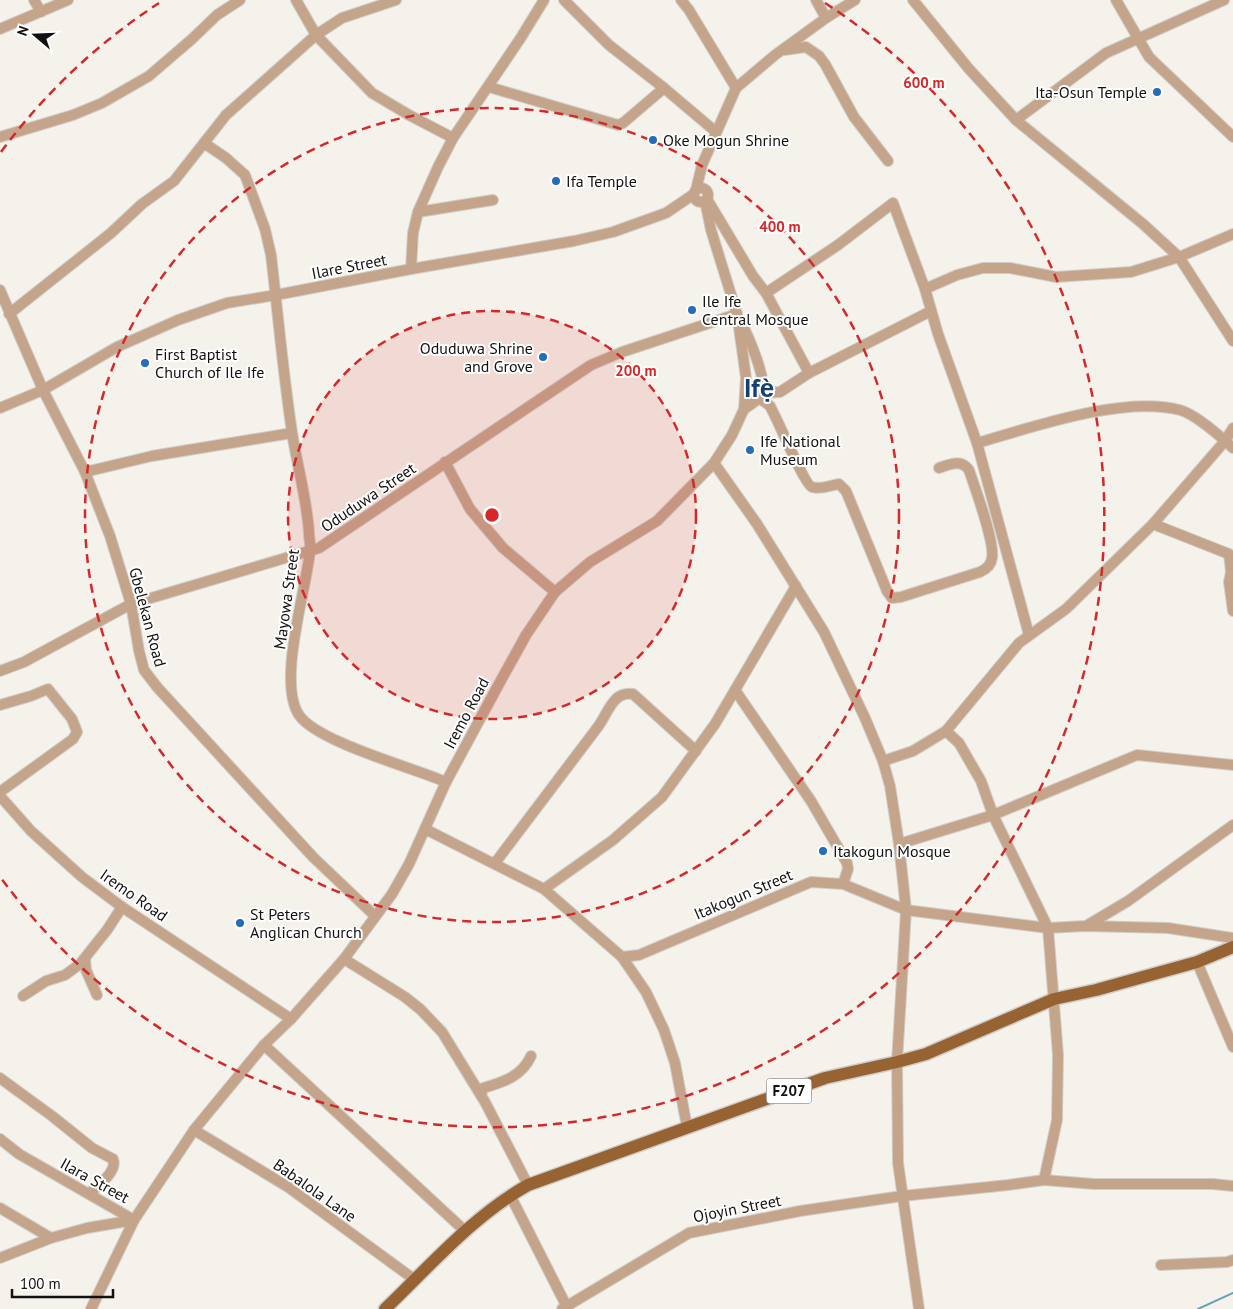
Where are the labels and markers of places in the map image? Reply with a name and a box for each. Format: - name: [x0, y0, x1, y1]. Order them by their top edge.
- place label: Ita-Osun Temple: [1035, 82, 1147, 102]
- marker: Ita-Osun Temple: [1151, 86, 1163, 98]
- place label: Oke Mogun Shrine: [663, 130, 789, 150]
- marker: Oke Mogun Shrine: [647, 134, 659, 146]
- place label: Ifa Temple: [566, 171, 637, 191]
- marker: Ifa Temple: [550, 175, 562, 187]
- place label: Ile Ife Central Mosque: [702, 291, 809, 329]
- marker: Ile Ife Central Mosque: [686, 304, 698, 316]
- place label: Oduduwa Shrine and Grove: [420, 338, 533, 376]
- place label: First Baptist Church of Ile Ife: [155, 344, 264, 382]
- marker: Oduduwa Shrine and Grove: [537, 351, 549, 363]
- marker: First Baptist Church of Ile Ife: [139, 357, 151, 369]
- place label: Ife National Museum: [760, 431, 841, 469]
- marker: Ife National Museum: [744, 444, 756, 456]
- centre of rings: [483, 506, 501, 524]
- place label: Itakogun Mosque: [833, 841, 951, 861]
- marker: Itakogun Mosque: [817, 845, 829, 857]
- place label: St Peters Anglican Church: [250, 904, 362, 942]
- marker: St Peters Anglican Church: [234, 917, 246, 929]

